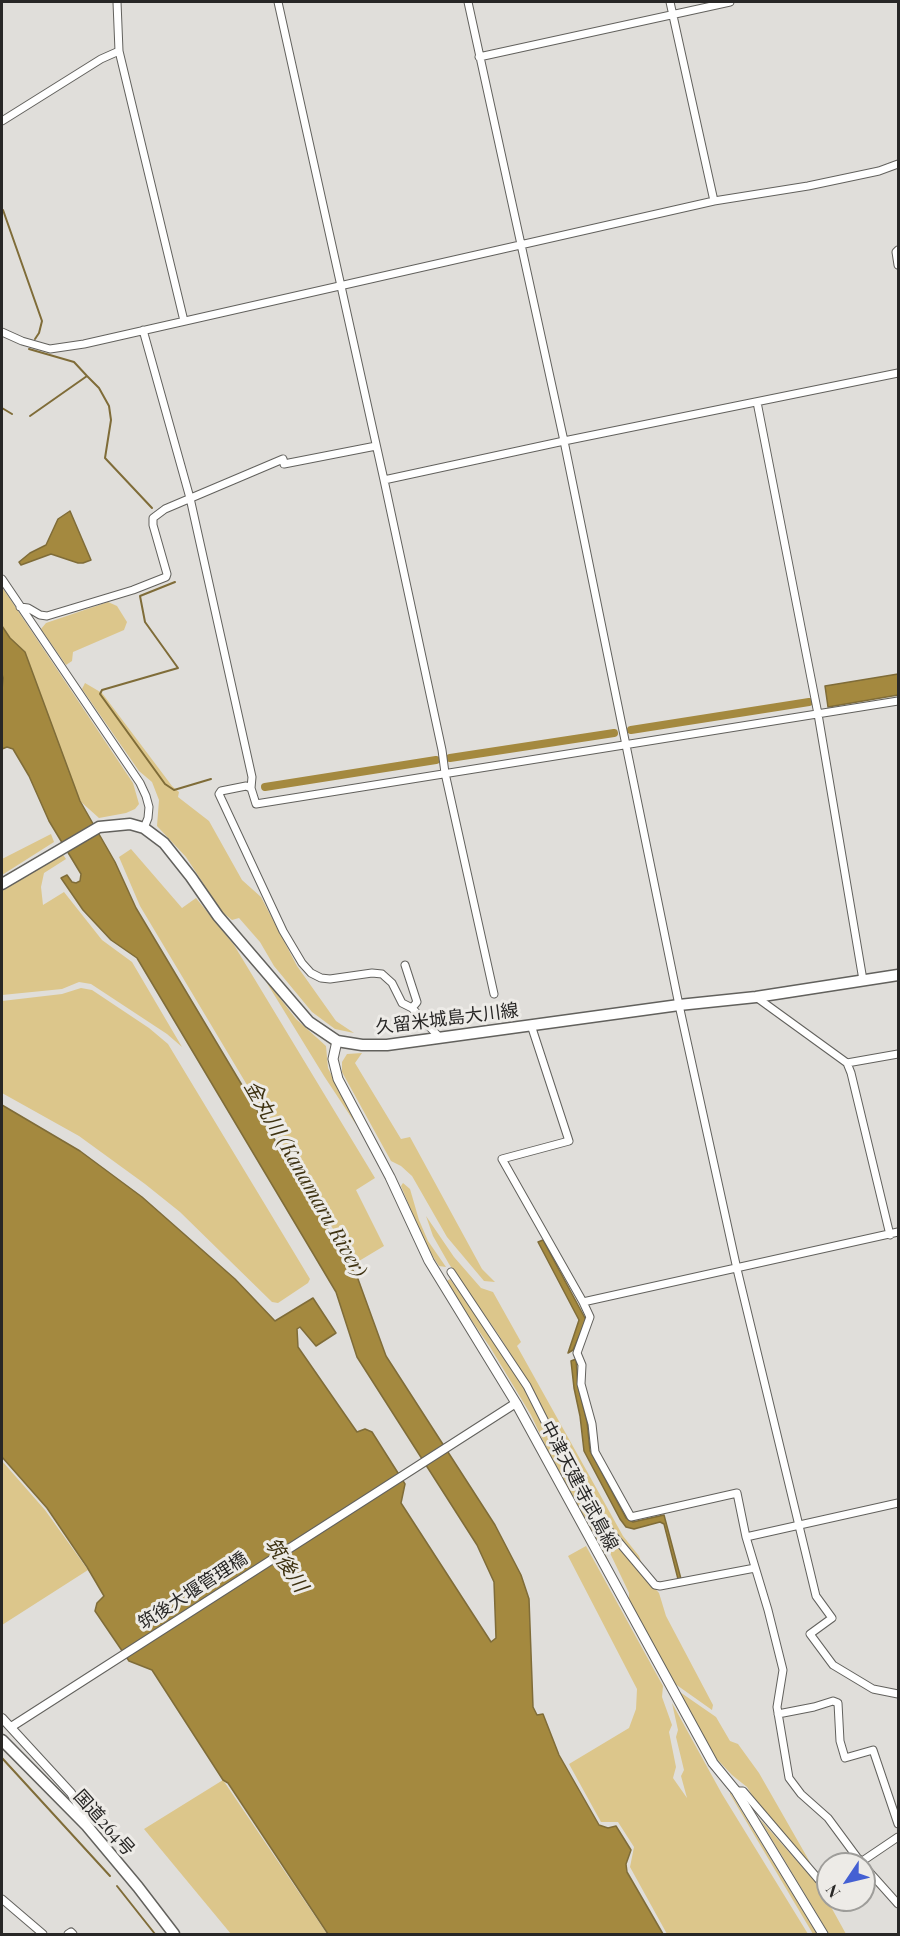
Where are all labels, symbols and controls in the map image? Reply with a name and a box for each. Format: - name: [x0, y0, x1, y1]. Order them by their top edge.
- street label: 久留米城島大川線: [374, 1000, 520, 1038]
- water label: 金丸川 (Kanamaru River): [239, 1076, 371, 1282]
- street label: 中津天建寺武島線: [536, 1417, 622, 1555]
- water label: 筑後川: [260, 1533, 312, 1597]
- street label: 筑後大堰管理橋: [134, 1548, 252, 1634]
- street label: 国道264号: [69, 1786, 139, 1860]
- north arrow: [816, 1852, 876, 1912]
- text: N: [821, 1881, 844, 1902]

